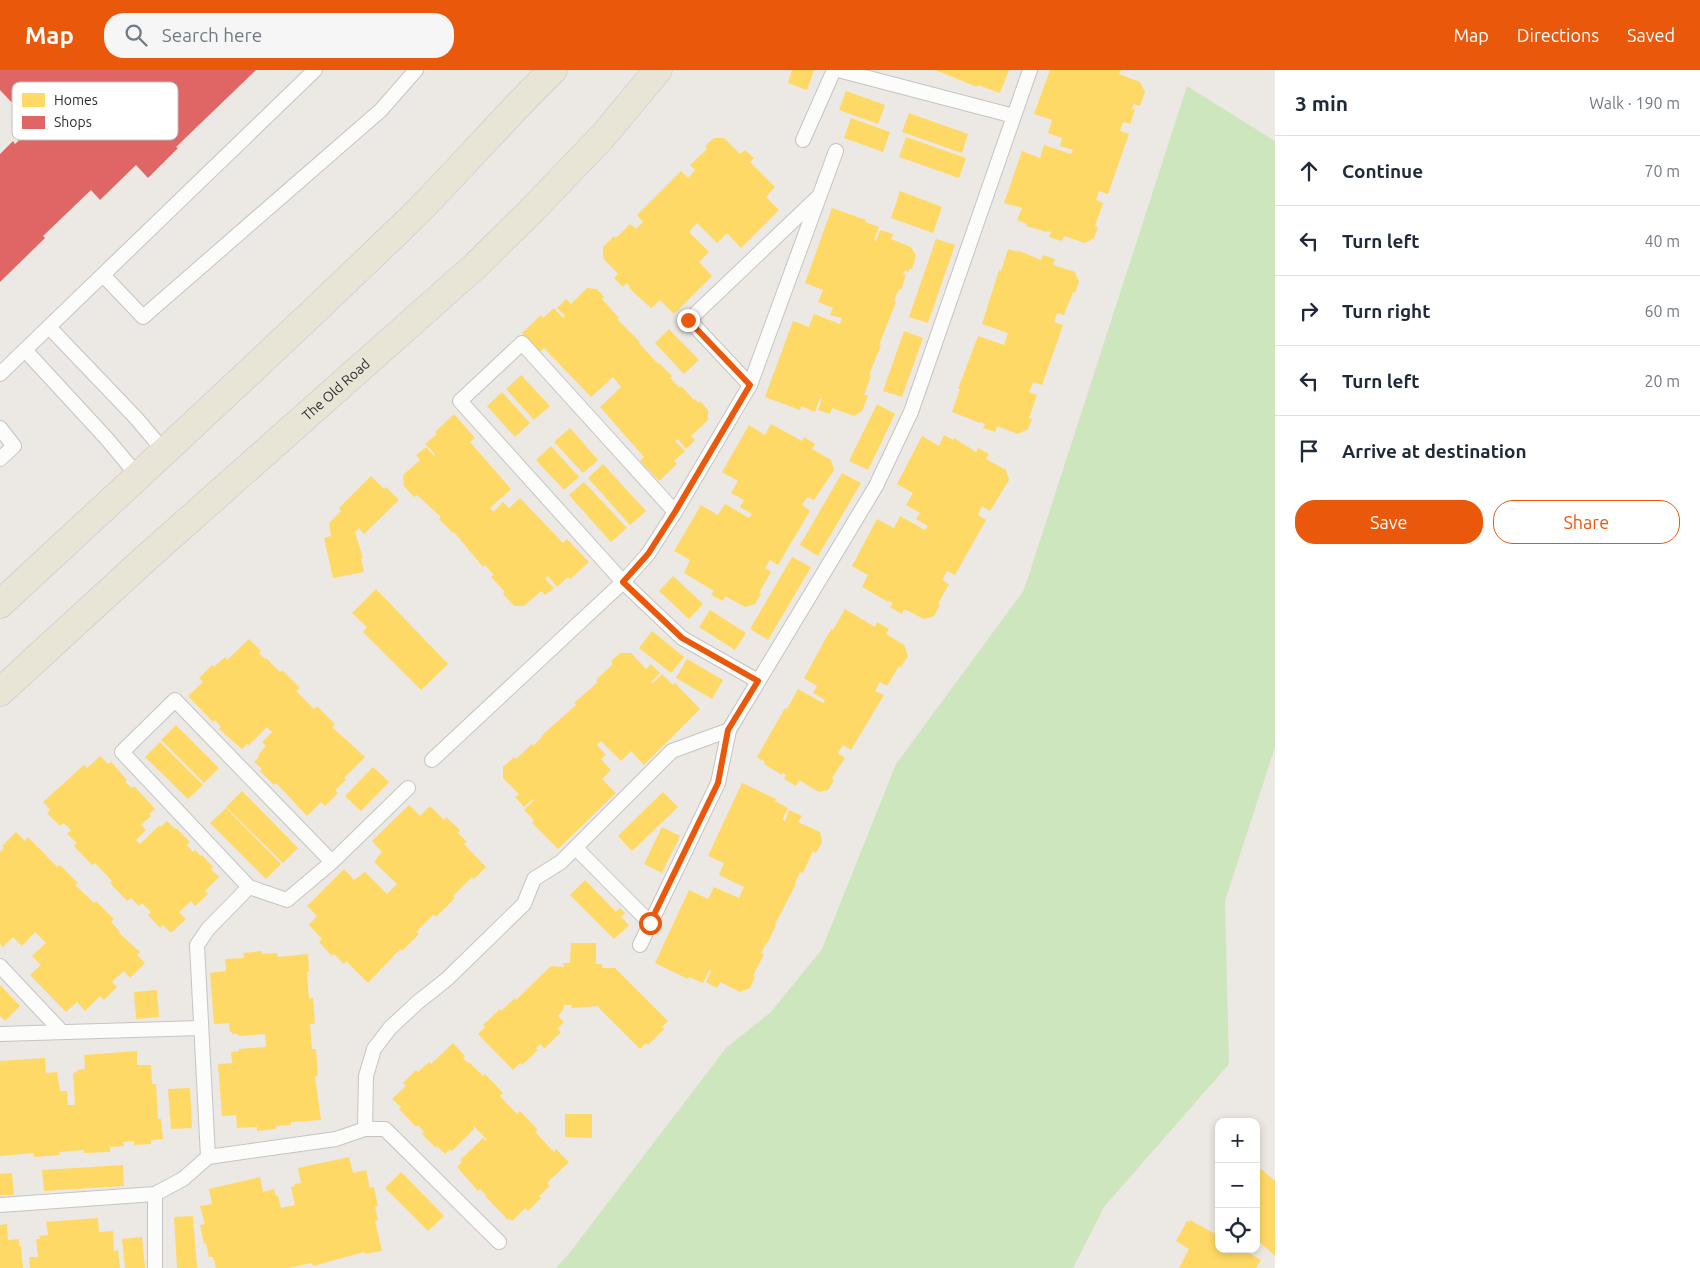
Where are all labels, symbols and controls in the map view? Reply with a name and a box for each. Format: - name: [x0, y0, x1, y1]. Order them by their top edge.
- search box: [104, 13, 454, 58]
- icon: search: [122, 21, 150, 49]
- text: Map: [25, 22, 74, 49]
- text: Search here: [162, 24, 262, 46]
- text: Map: [1453, 25, 1489, 45]
- text: Directions: [1517, 25, 1599, 45]
- text: Saved: [1627, 25, 1675, 45]
- legend: [12, 82, 178, 140]
- text: 3 min: [1295, 91, 1348, 115]
- text: Homes: [54, 92, 98, 108]
- text: Walk · 190 m: [1589, 94, 1680, 112]
- text: Shops: [54, 114, 92, 130]
- icon: ahead: [1295, 157, 1323, 185]
- text: Continue: [1342, 160, 1423, 182]
- text: 70 m: [1644, 162, 1680, 180]
- icon: left: [1295, 227, 1323, 255]
- text: Turn left: [1342, 230, 1420, 252]
- text: 40 m: [1644, 232, 1680, 250]
- icon: right: [1295, 297, 1323, 325]
- text: Turn right: [1342, 300, 1430, 322]
- text: 60 m: [1644, 302, 1680, 320]
- route end: [677, 309, 700, 332]
- street label: The Old Road: [299, 355, 373, 424]
- icon: left: [1295, 367, 1323, 395]
- text: Turn left: [1342, 370, 1420, 392]
- text: 20 m: [1644, 372, 1680, 390]
- icon: arrive: [1295, 437, 1323, 465]
- text: Arrive at destination: [1342, 440, 1527, 462]
- button: Save: [1295, 500, 1483, 544]
- button: Share: [1493, 500, 1680, 544]
- route start: [639, 912, 662, 935]
- map controls: [1215, 1118, 1260, 1253]
- button: +: [1215, 1118, 1260, 1163]
- button: −: [1215, 1163, 1260, 1208]
- button: locate: [1215, 1208, 1260, 1253]

